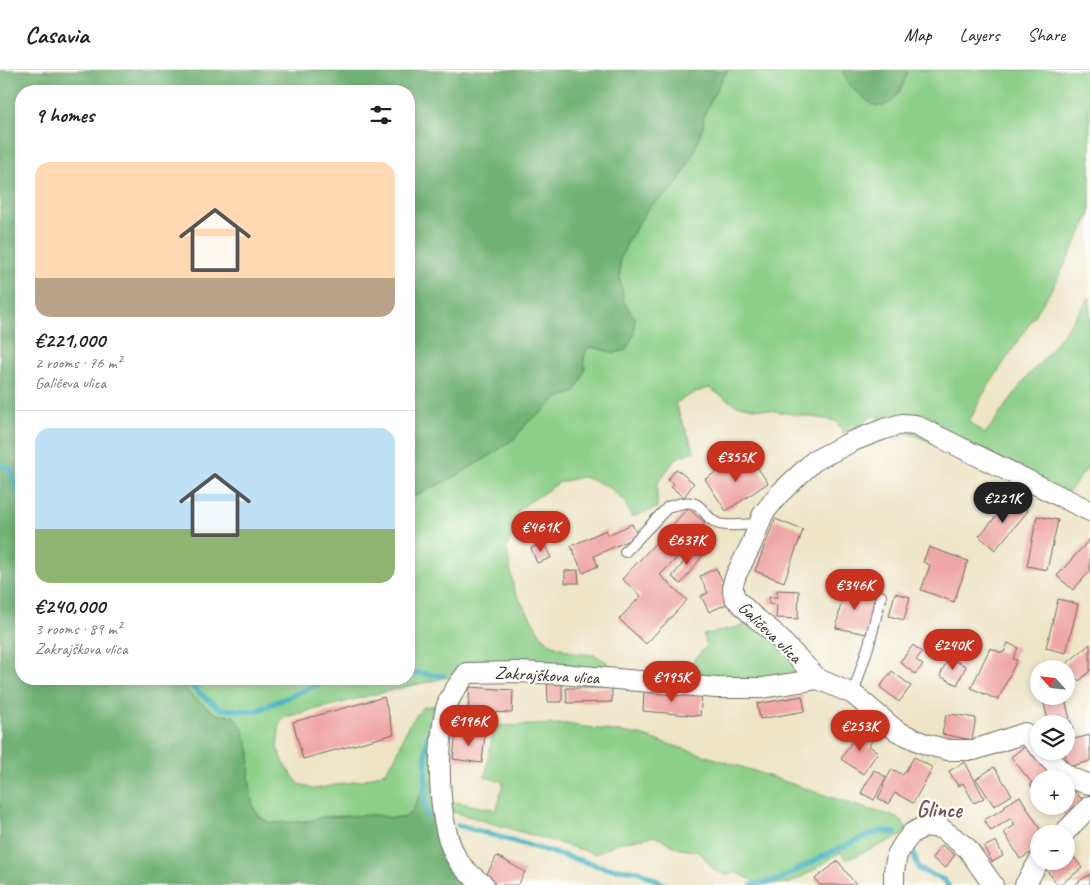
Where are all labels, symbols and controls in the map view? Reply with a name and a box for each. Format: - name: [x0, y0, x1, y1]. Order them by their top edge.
- text: Casavia: [25, 20, 89, 50]
- text: Map: [904, 24, 932, 46]
- text: Layers: [960, 24, 999, 46]
- text: Share: [1027, 24, 1065, 46]
- icon: filters: [367, 101, 395, 129]
- text: 9 homes: [35, 102, 94, 128]
- icon: home: [170, 195, 260, 285]
- text: €221,000: [35, 327, 105, 353]
- text: 2 rooms · 76 m²: [35, 353, 121, 373]
- text: Galičeva ulica: [35, 373, 106, 393]
- pin: €355K: [701, 440, 771, 483]
- text: €355K: [718, 447, 754, 467]
- icon: home: [170, 460, 260, 550]
- pin: €221K: [968, 482, 1038, 524]
- text: €221K: [985, 488, 1021, 508]
- pin: €461K: [506, 510, 576, 553]
- text: €461K: [522, 517, 560, 537]
- pin: €637K: [652, 524, 722, 566]
- text: €637K: [668, 530, 706, 550]
- pin: €346K: [820, 568, 890, 611]
- text: €346K: [836, 575, 874, 595]
- text: €240,000: [35, 593, 105, 619]
- street label: Galičeva ulica: [734, 596, 808, 669]
- text: 3 rooms · 89 m²: [35, 619, 121, 639]
- pin: €240K: [918, 628, 988, 671]
- text: €240K: [935, 635, 971, 655]
- text: Zakrajškova ulica: [35, 639, 128, 659]
- pin: €195K: [637, 660, 707, 703]
- north arrow: [1030, 660, 1075, 705]
- map controls: [1030, 660, 1075, 870]
- street label: Zakrajškova ulica: [494, 661, 601, 689]
- text: €195K: [654, 667, 690, 687]
- pin: €196K: [434, 704, 504, 747]
- pin: €253K: [825, 710, 895, 752]
- text: €196K: [450, 711, 488, 731]
- button: layers: [1030, 715, 1075, 760]
- text: €253K: [842, 716, 878, 736]
- button: +: [1030, 770, 1075, 815]
- district label: Glince: [916, 796, 963, 824]
- button: −: [1030, 825, 1075, 870]

